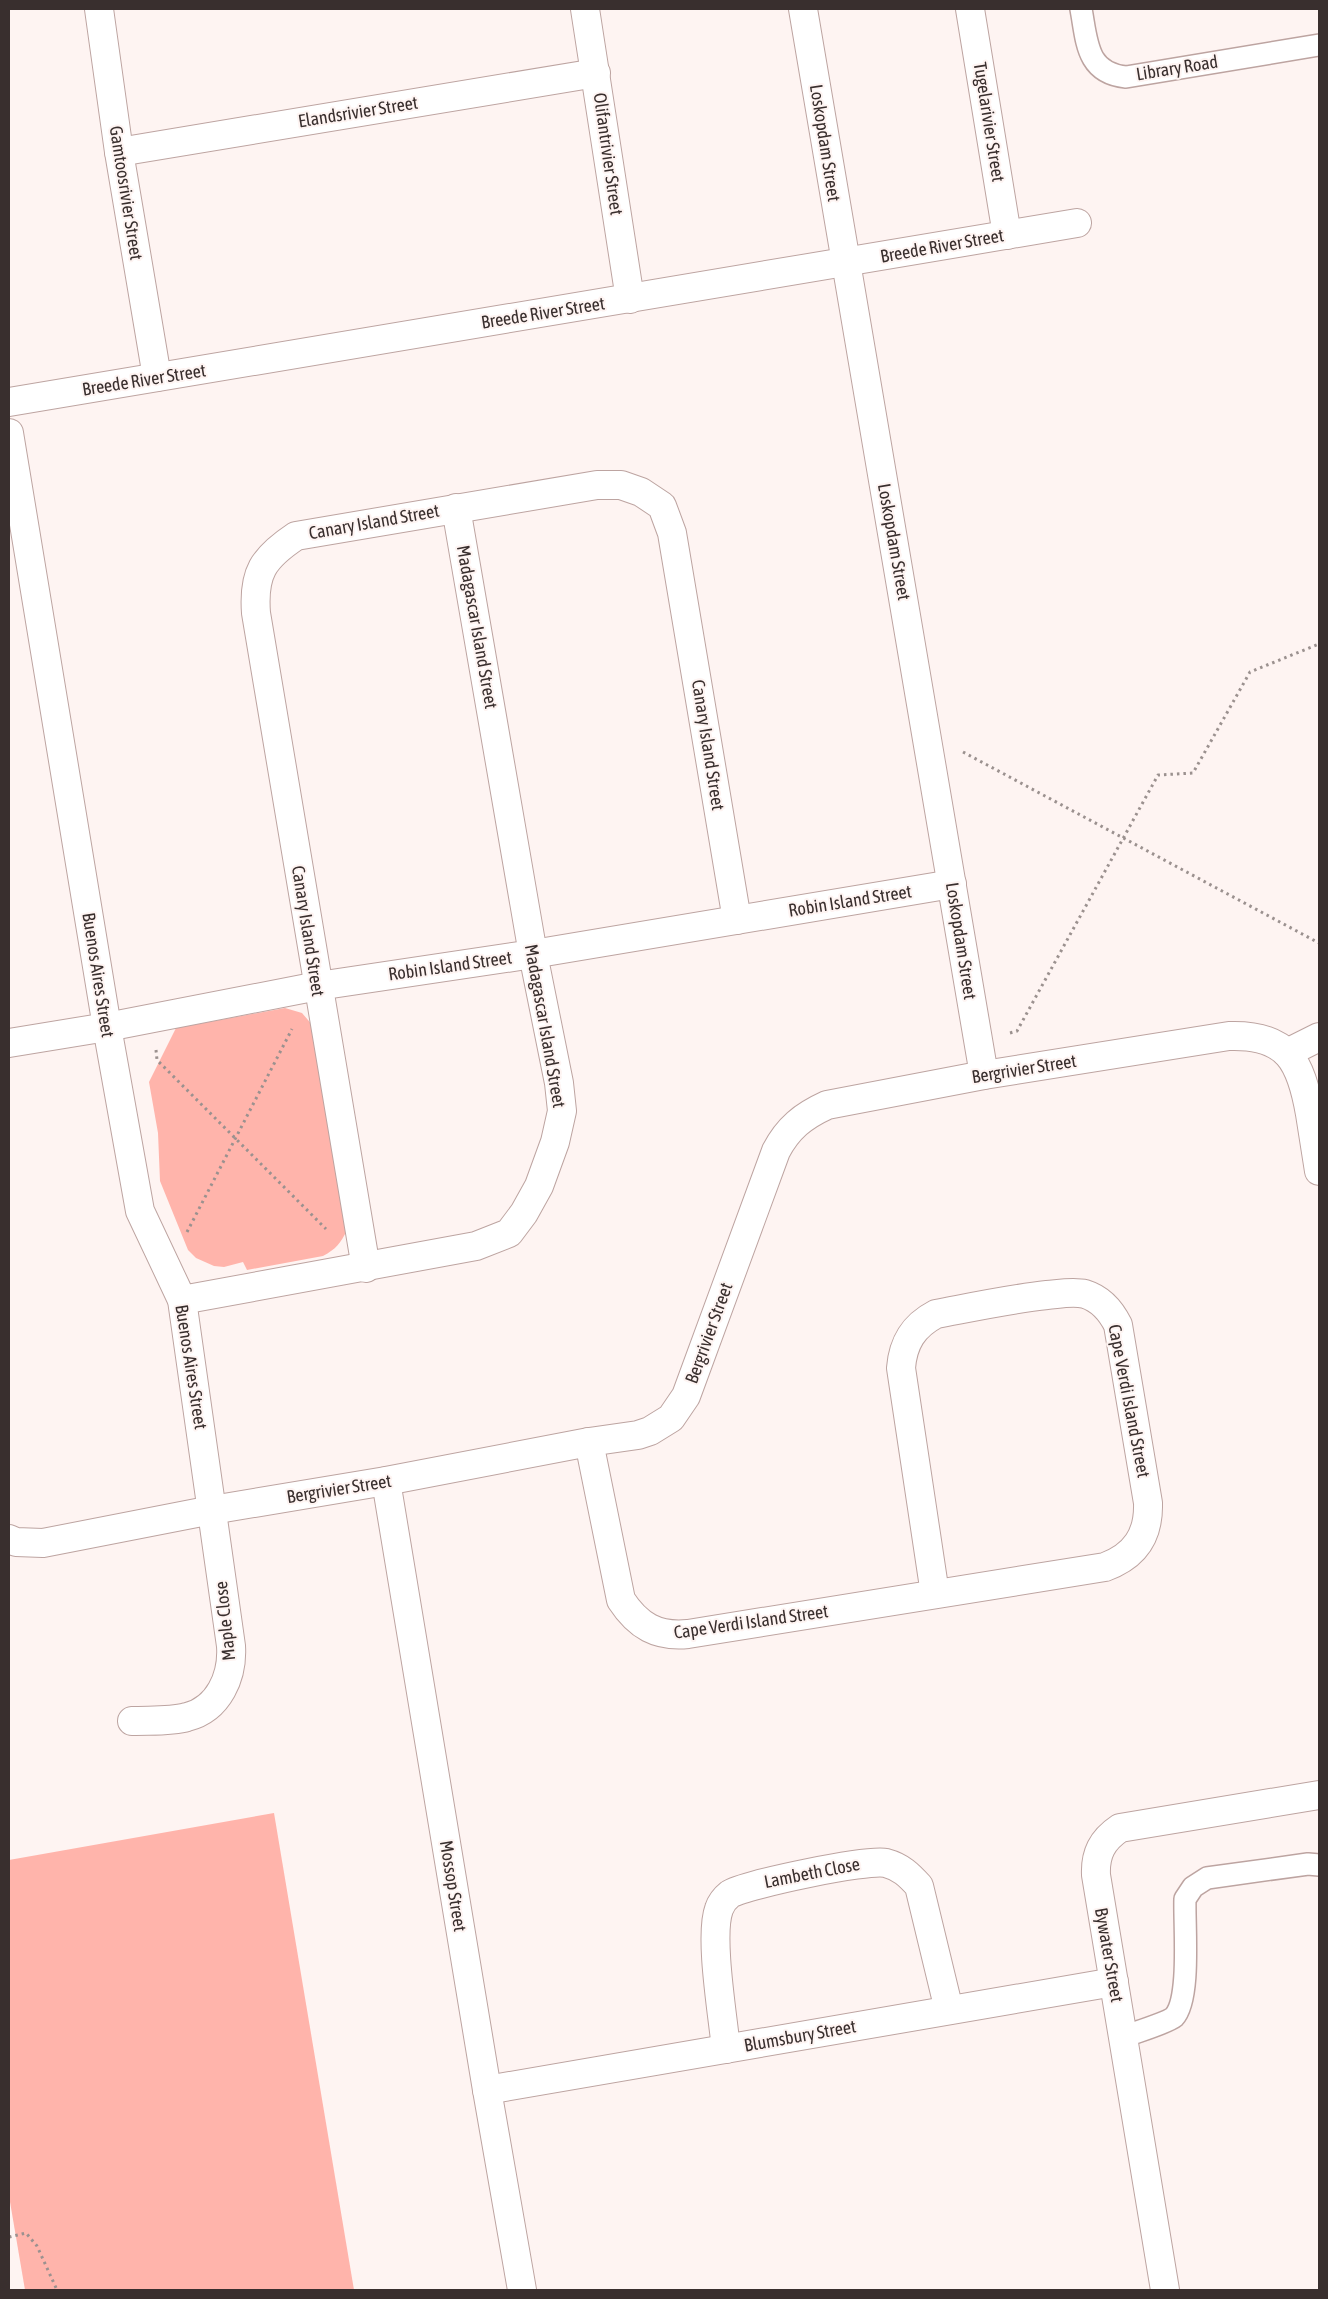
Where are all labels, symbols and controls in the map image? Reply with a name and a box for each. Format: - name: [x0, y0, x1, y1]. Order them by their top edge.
- street label: Library Road: [1135, 51, 1219, 84]
- street label: Tugelarivier Street: [970, 61, 1009, 183]
- street label: Loskopdam Street: [806, 83, 845, 203]
- street label: Elandsrivier Street: [297, 92, 419, 131]
- street label: Olifantrivier Street: [590, 92, 627, 216]
- street label: Gamtoosrivier Street: [106, 124, 147, 262]
- street label: Breede River Street: [879, 224, 1005, 267]
- street label: Breede River Street: [480, 292, 606, 333]
- street label: Breede River Street: [81, 359, 207, 400]
- street label: Loskopdam Street: [874, 482, 915, 602]
- street label: Canary Island Street: [307, 500, 441, 543]
- street label: Madagascar Island Street: [453, 544, 502, 710]
- street label: Canary Island Street: [688, 678, 729, 812]
- street label: Canary Island Street: [288, 864, 329, 998]
- street label: Robin Island Street: [787, 880, 913, 921]
- street label: Loskopdam Street: [942, 881, 981, 1001]
- street label: Buenos Aires Street: [78, 911, 119, 1039]
- street label: Madagascar Island Street: [521, 943, 570, 1109]
- street label: Robin Island Street: [387, 946, 513, 985]
- street label: Bergrivier Street: [970, 1050, 1078, 1087]
- street label: Bergrivier Street: [681, 1280, 736, 1386]
- street label: Buenos Aires Street: [171, 1303, 212, 1431]
- street label: Cape Verdi Island Street: [1104, 1322, 1155, 1479]
- street label: Bergrivier Street: [285, 1470, 393, 1507]
- street label: Maple Close: [210, 1580, 239, 1662]
- street label: Cape Verdi Island Street: [672, 1600, 830, 1643]
- street label: Mossop Street: [436, 1839, 471, 1933]
- street label: Lambeth Close: [762, 1853, 862, 1892]
- street label: Bywater Street: [1091, 1906, 1128, 2004]
- street label: Blumsbury Street: [742, 2015, 857, 2056]

